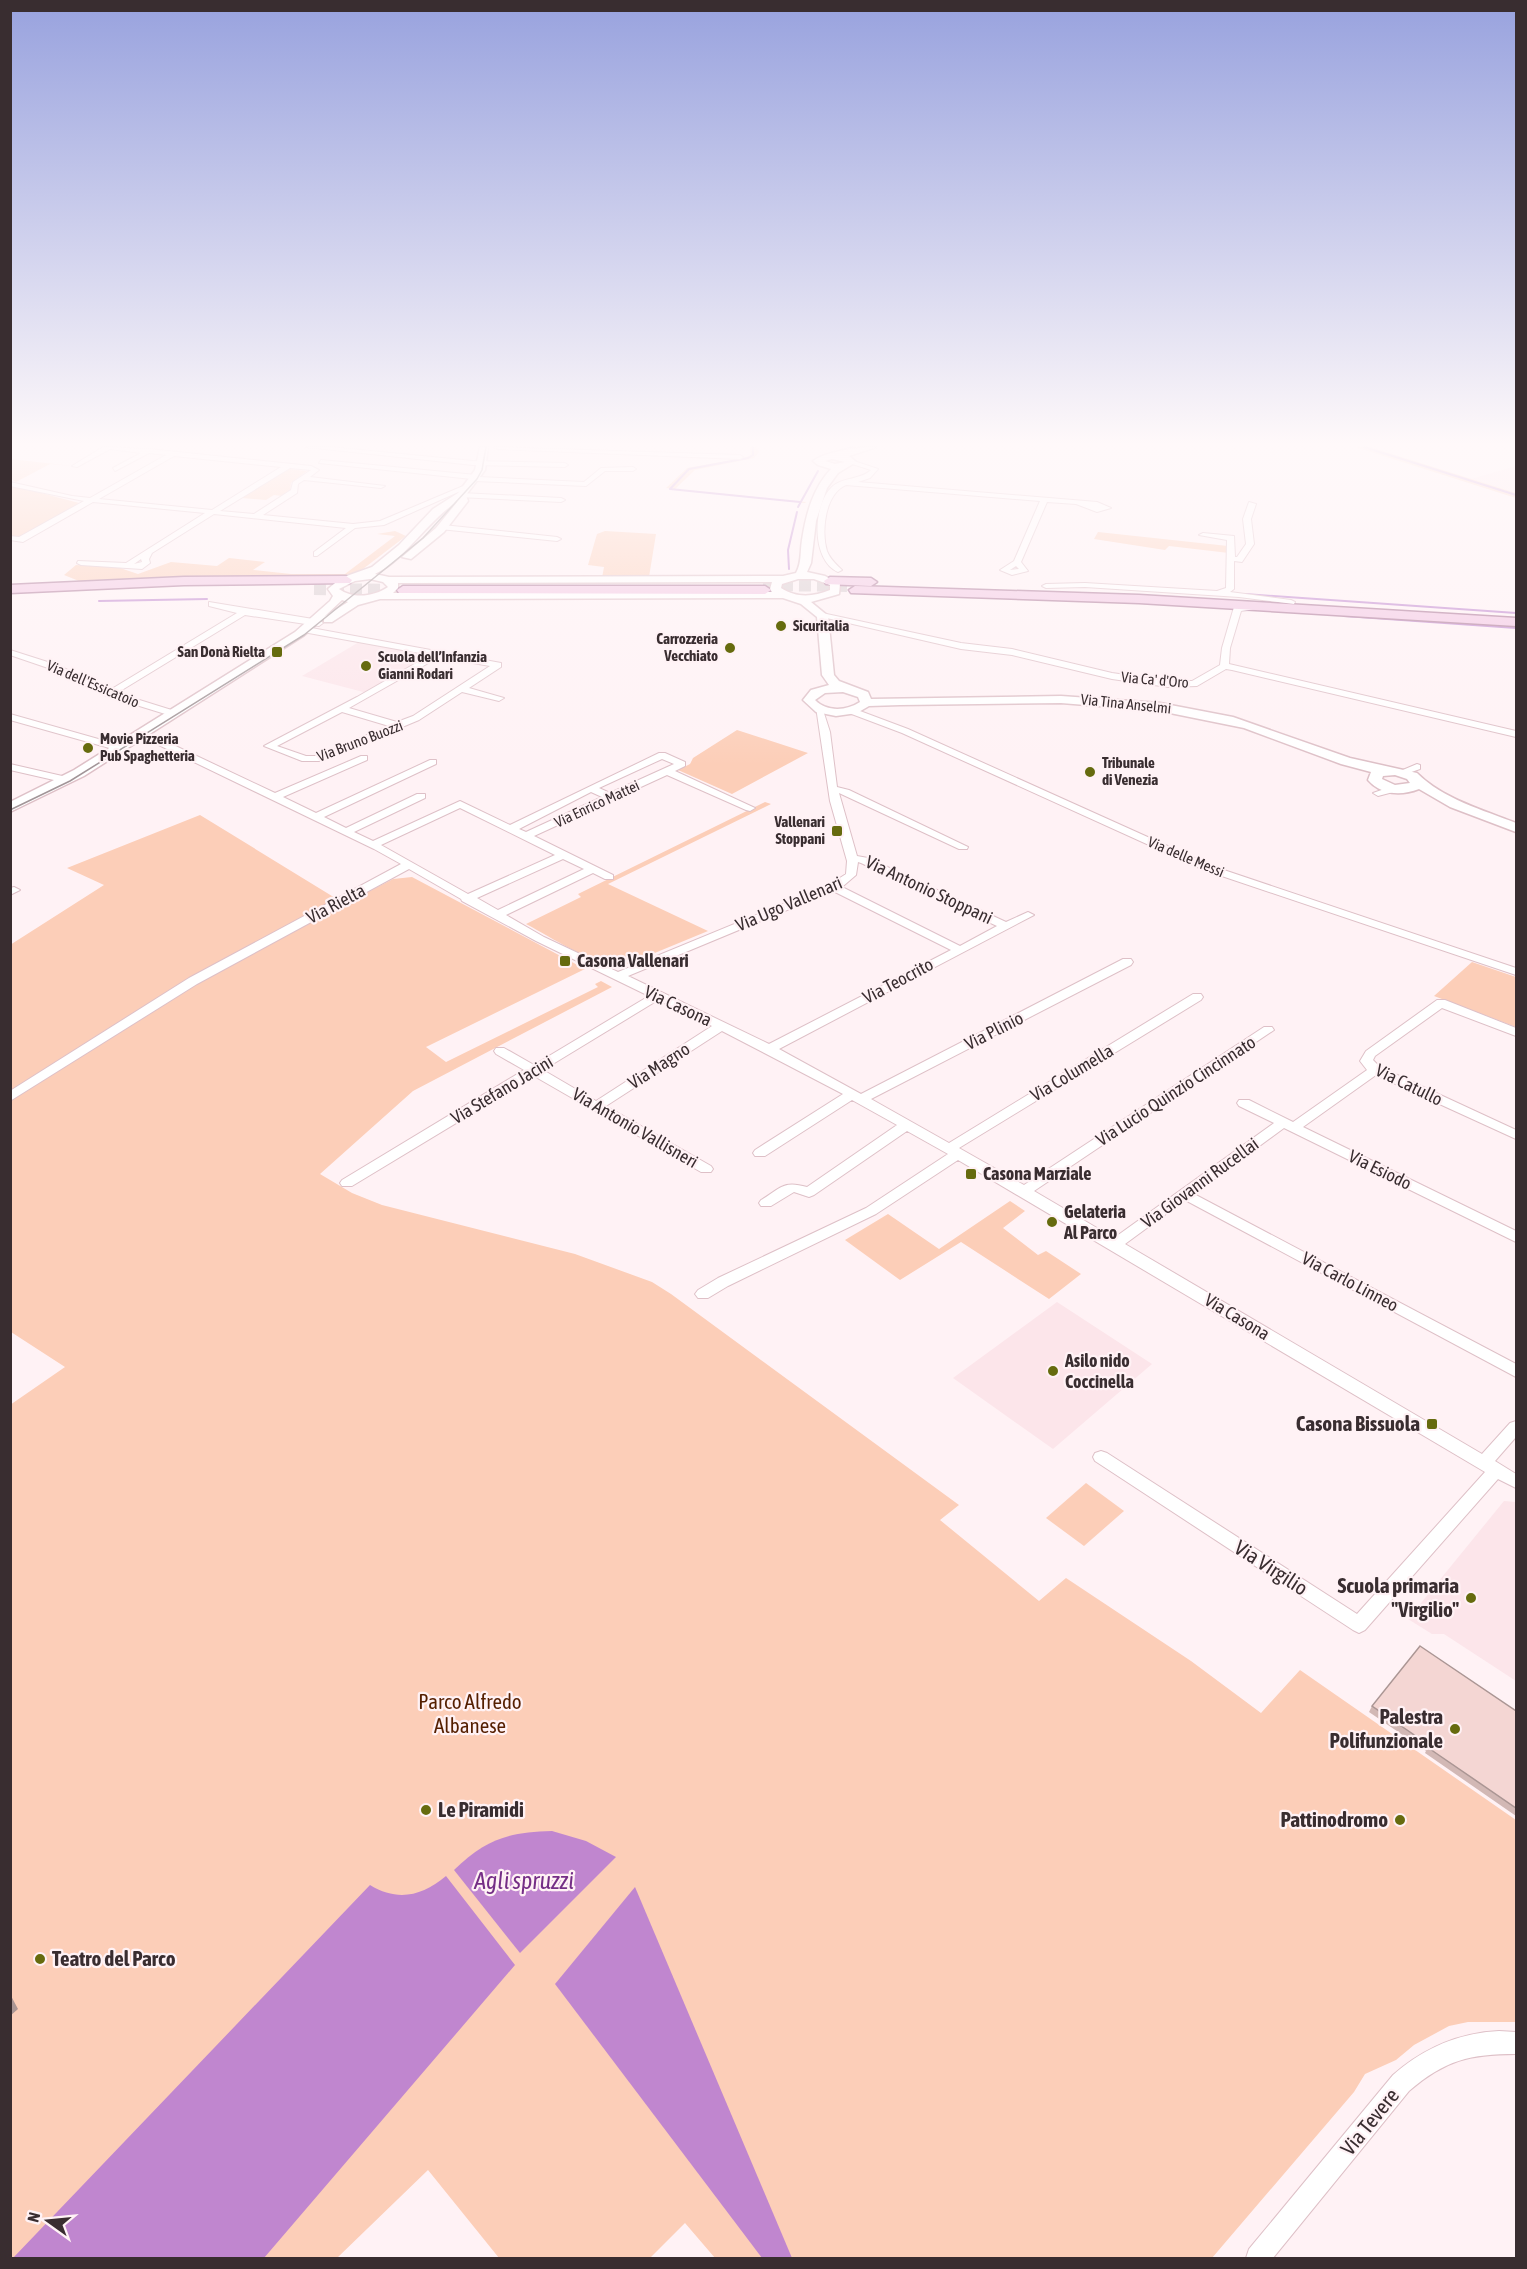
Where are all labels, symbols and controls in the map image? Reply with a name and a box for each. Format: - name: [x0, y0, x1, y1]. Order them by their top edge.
- place label: Sicuritalia: [793, 617, 849, 634]
- marker: Sicuritalia: [774, 619, 788, 633]
- place label: Carrozzeria Vecchiato: [656, 630, 718, 664]
- marker: Carrozzeria Vecchiato: [723, 641, 737, 655]
- place label: San Donà Rielta: [178, 643, 265, 660]
- marker: San Donà Rielta: [270, 645, 284, 659]
- place label: Scuola dell’Infanzia Gianni Rodari: [378, 648, 487, 682]
- street label: Via dell'Essicatoio: [44, 656, 142, 711]
- marker: Scuola dell’Infanzia Gianni Rodari: [359, 659, 373, 673]
- street label: Via Ca' d'Oro: [1120, 668, 1190, 691]
- street label: Via Tina Anselmi: [1080, 690, 1172, 717]
- street label: Via Bruno Buozzi: [315, 716, 405, 765]
- place label: Movie Pizzeria Pub Spaghetteria: [100, 730, 195, 764]
- marker: Movie Pizzeria Pub Spaghetteria: [81, 741, 95, 755]
- place label: Tribunale di Venezia: [1102, 754, 1158, 788]
- marker: Tribunale di Venezia: [1083, 765, 1097, 779]
- street label: Via Enrico Mattei: [552, 776, 642, 831]
- place label: Vallenari Stoppani: [773, 813, 825, 847]
- marker: Vallenari Stoppani: [830, 824, 844, 838]
- street label: Via delle Messi: [1145, 833, 1227, 880]
- street label: Via Antonio Stoppani: [862, 851, 996, 928]
- street label: Via Ugo Vallenari: [732, 872, 845, 935]
- street label: Via Rielta: [303, 879, 369, 928]
- place label: Casona Vallenari: [577, 950, 689, 971]
- street label: Via Teocrito: [859, 953, 937, 1008]
- marker: Casona Vallenari: [558, 954, 572, 968]
- street label: Via Casona: [641, 981, 715, 1030]
- street label: Via Plinio: [961, 1007, 1027, 1054]
- street label: Via Lucio Quinzio Cincinnato: [1092, 1031, 1259, 1150]
- street label: Via Magno: [624, 1038, 693, 1093]
- street label: Via Columella: [1027, 1040, 1117, 1105]
- street label: Via Stefano Jacini: [447, 1051, 557, 1128]
- street label: Via Catullo: [1372, 1059, 1446, 1110]
- street label: Via Antonio Vallisneri: [569, 1083, 702, 1172]
- street label: Via Giovanni Rucellai: [1137, 1133, 1263, 1232]
- street label: Via Esiodo: [1345, 1145, 1415, 1194]
- place label: Casona Marziale: [983, 1163, 1091, 1184]
- marker: Casona Marziale: [964, 1167, 978, 1181]
- place label: Gelateria Al Parco: [1063, 1201, 1126, 1243]
- marker: Gelateria Al Parco: [1045, 1215, 1059, 1229]
- street label: Via Carlo Linneo: [1298, 1247, 1402, 1316]
- street label: Via Casona: [1201, 1289, 1274, 1344]
- place label: Asilo nido Coccinella: [1064, 1350, 1134, 1392]
- marker: Asilo nido Coccinella: [1046, 1364, 1060, 1378]
- place label: Casona Bissuola: [1296, 1411, 1420, 1435]
- marker: Casona Bissuola: [1425, 1417, 1439, 1431]
- street label: Via Virgilio: [1230, 1535, 1313, 1600]
- place label: Scuola primaria "Virgilio": [1338, 1573, 1459, 1621]
- marker: Scuola primaria "Virgilio": [1464, 1591, 1478, 1605]
- park label: Parco Alfredo Albanese: [418, 1689, 522, 1737]
- place label: Palestra Polifunzionale: [1329, 1704, 1443, 1752]
- marker: Palestra Polifunzionale: [1448, 1722, 1462, 1736]
- place label: Le Piramidi: [438, 1797, 524, 1821]
- marker: Le Piramidi: [419, 1803, 433, 1817]
- place label: Pattinodromo: [1280, 1807, 1388, 1831]
- marker: Pattinodromo: [1393, 1813, 1407, 1827]
- water label: Agli spruzzi: [473, 1867, 574, 1894]
- place label: Teatro del Parco: [52, 1946, 176, 1970]
- marker: Teatro del Parco: [33, 1952, 47, 1966]
- street label: Via Tevere: [1335, 2083, 1403, 2160]
- north arrow: [18, 2191, 78, 2251]
- text: N: [24, 2210, 43, 2224]

